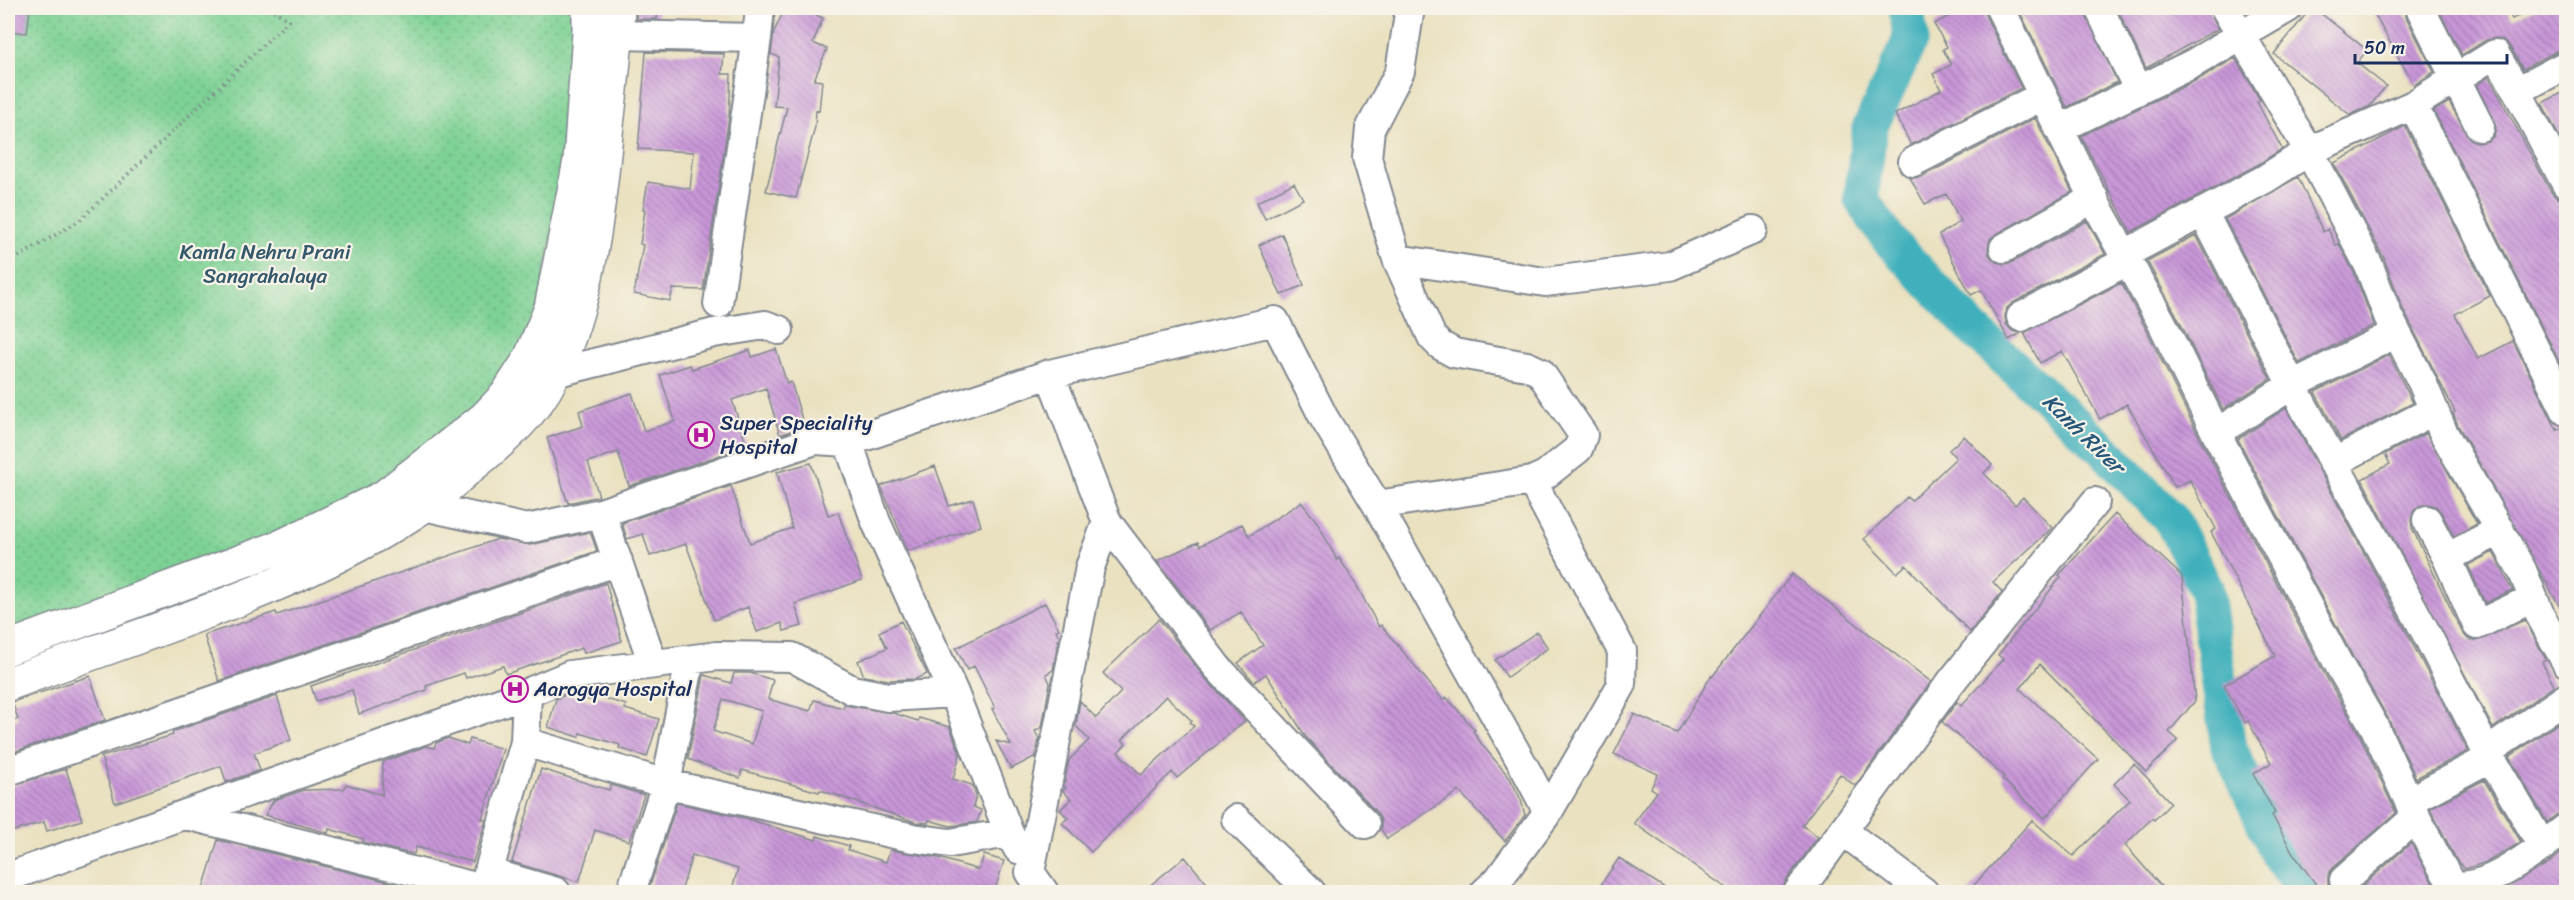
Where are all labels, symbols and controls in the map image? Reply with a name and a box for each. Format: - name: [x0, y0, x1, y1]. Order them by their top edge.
- scale bar: [2355, 27, 2506, 65]
- text: 50 m: [2364, 32, 2405, 64]
- park label: Kamla Nehru Prani Sangrahalaya: [179, 233, 352, 295]
- water label: Kanh River: [2033, 384, 2137, 486]
- place label: Super Speciality Hospital: [720, 404, 873, 466]
- hospital icon: Super Speciality Hospital: [686, 420, 716, 450]
- place label: Aarogya Hospital: [533, 670, 693, 708]
- hospital icon: Aarogya Hospital: [500, 674, 530, 704]

